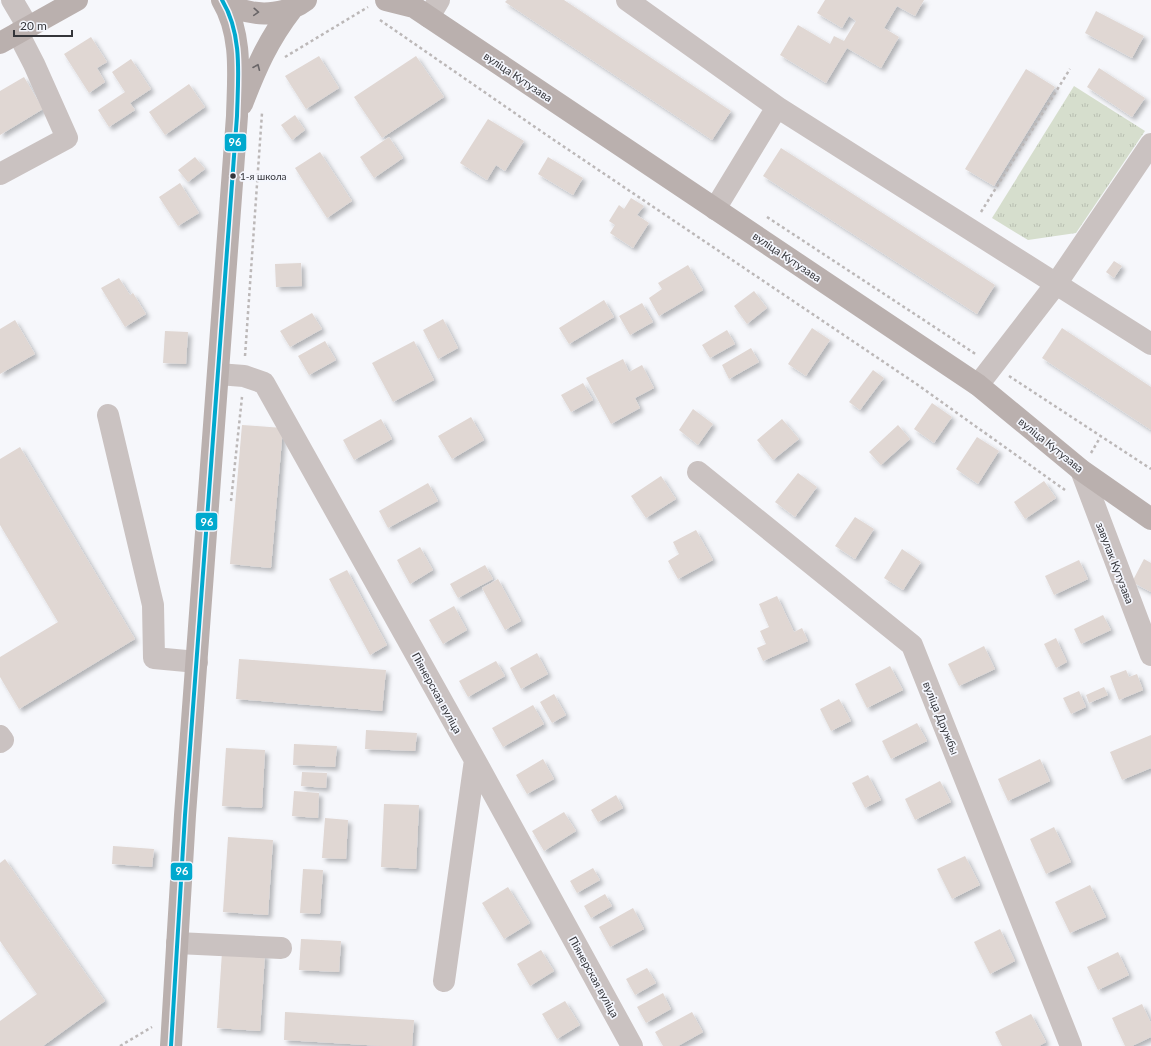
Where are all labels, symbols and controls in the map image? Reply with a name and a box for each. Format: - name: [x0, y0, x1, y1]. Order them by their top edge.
- one-way arrow: [253, 8, 259, 16]
- scale bar: [14, 12, 72, 38]
- text: 20 m: [20, 18, 47, 33]
- street label: вуліца Кутузава: [482, 49, 555, 104]
- one-way arrow: [252, 64, 260, 71]
- line badge: 96: [224, 133, 247, 152]
- text: 96: [229, 135, 242, 148]
- place label: 1-я школа: [240, 170, 287, 182]
- marker: 1-я школа: [228, 171, 238, 181]
- street label: вуліца Кутузава: [751, 229, 824, 284]
- street label: вуліца Кутузава: [1016, 415, 1086, 475]
- line badge: 96: [195, 512, 218, 531]
- text: 96: [201, 515, 214, 528]
- street label: завулак Кутузава: [1094, 520, 1137, 605]
- street label: Піянерская вуліца: [410, 650, 465, 736]
- street label: вуліца Дружбы: [921, 679, 962, 756]
- line badge: 96: [170, 862, 193, 881]
- text: 96: [176, 864, 189, 877]
- street label: Піянерская вуліца: [567, 934, 622, 1020]

